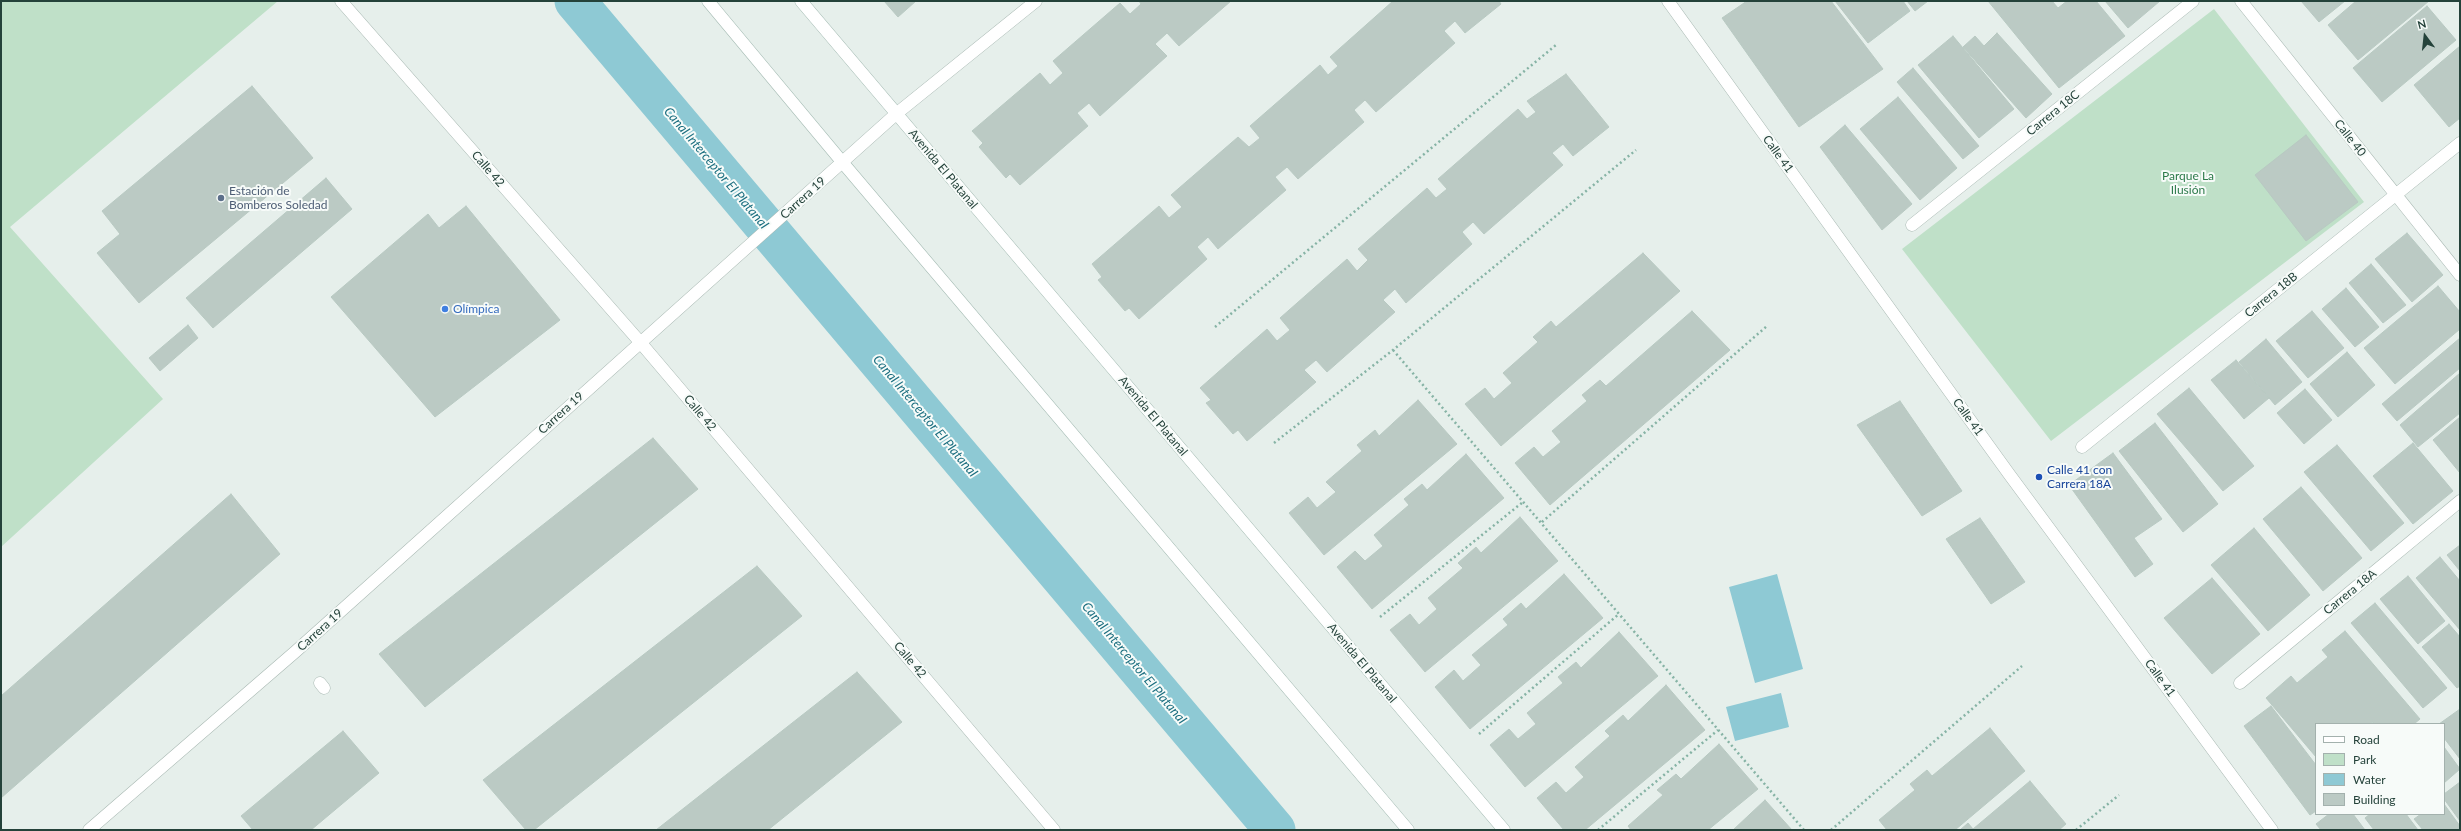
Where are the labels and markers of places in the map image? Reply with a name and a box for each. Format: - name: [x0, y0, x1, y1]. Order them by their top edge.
- place label: Estación de Bomberos Soledad: [229, 184, 327, 212]
- marker: Estación de Bomberos Soledad: [216, 193, 226, 203]
- place label: Olímpica: [453, 302, 499, 316]
- marker: Olímpica: [440, 304, 450, 314]
- place label: Calle 41 con Carrera 18A: [2047, 463, 2112, 491]
- marker: Calle 41 con Carrera 18A: [2034, 472, 2044, 482]

